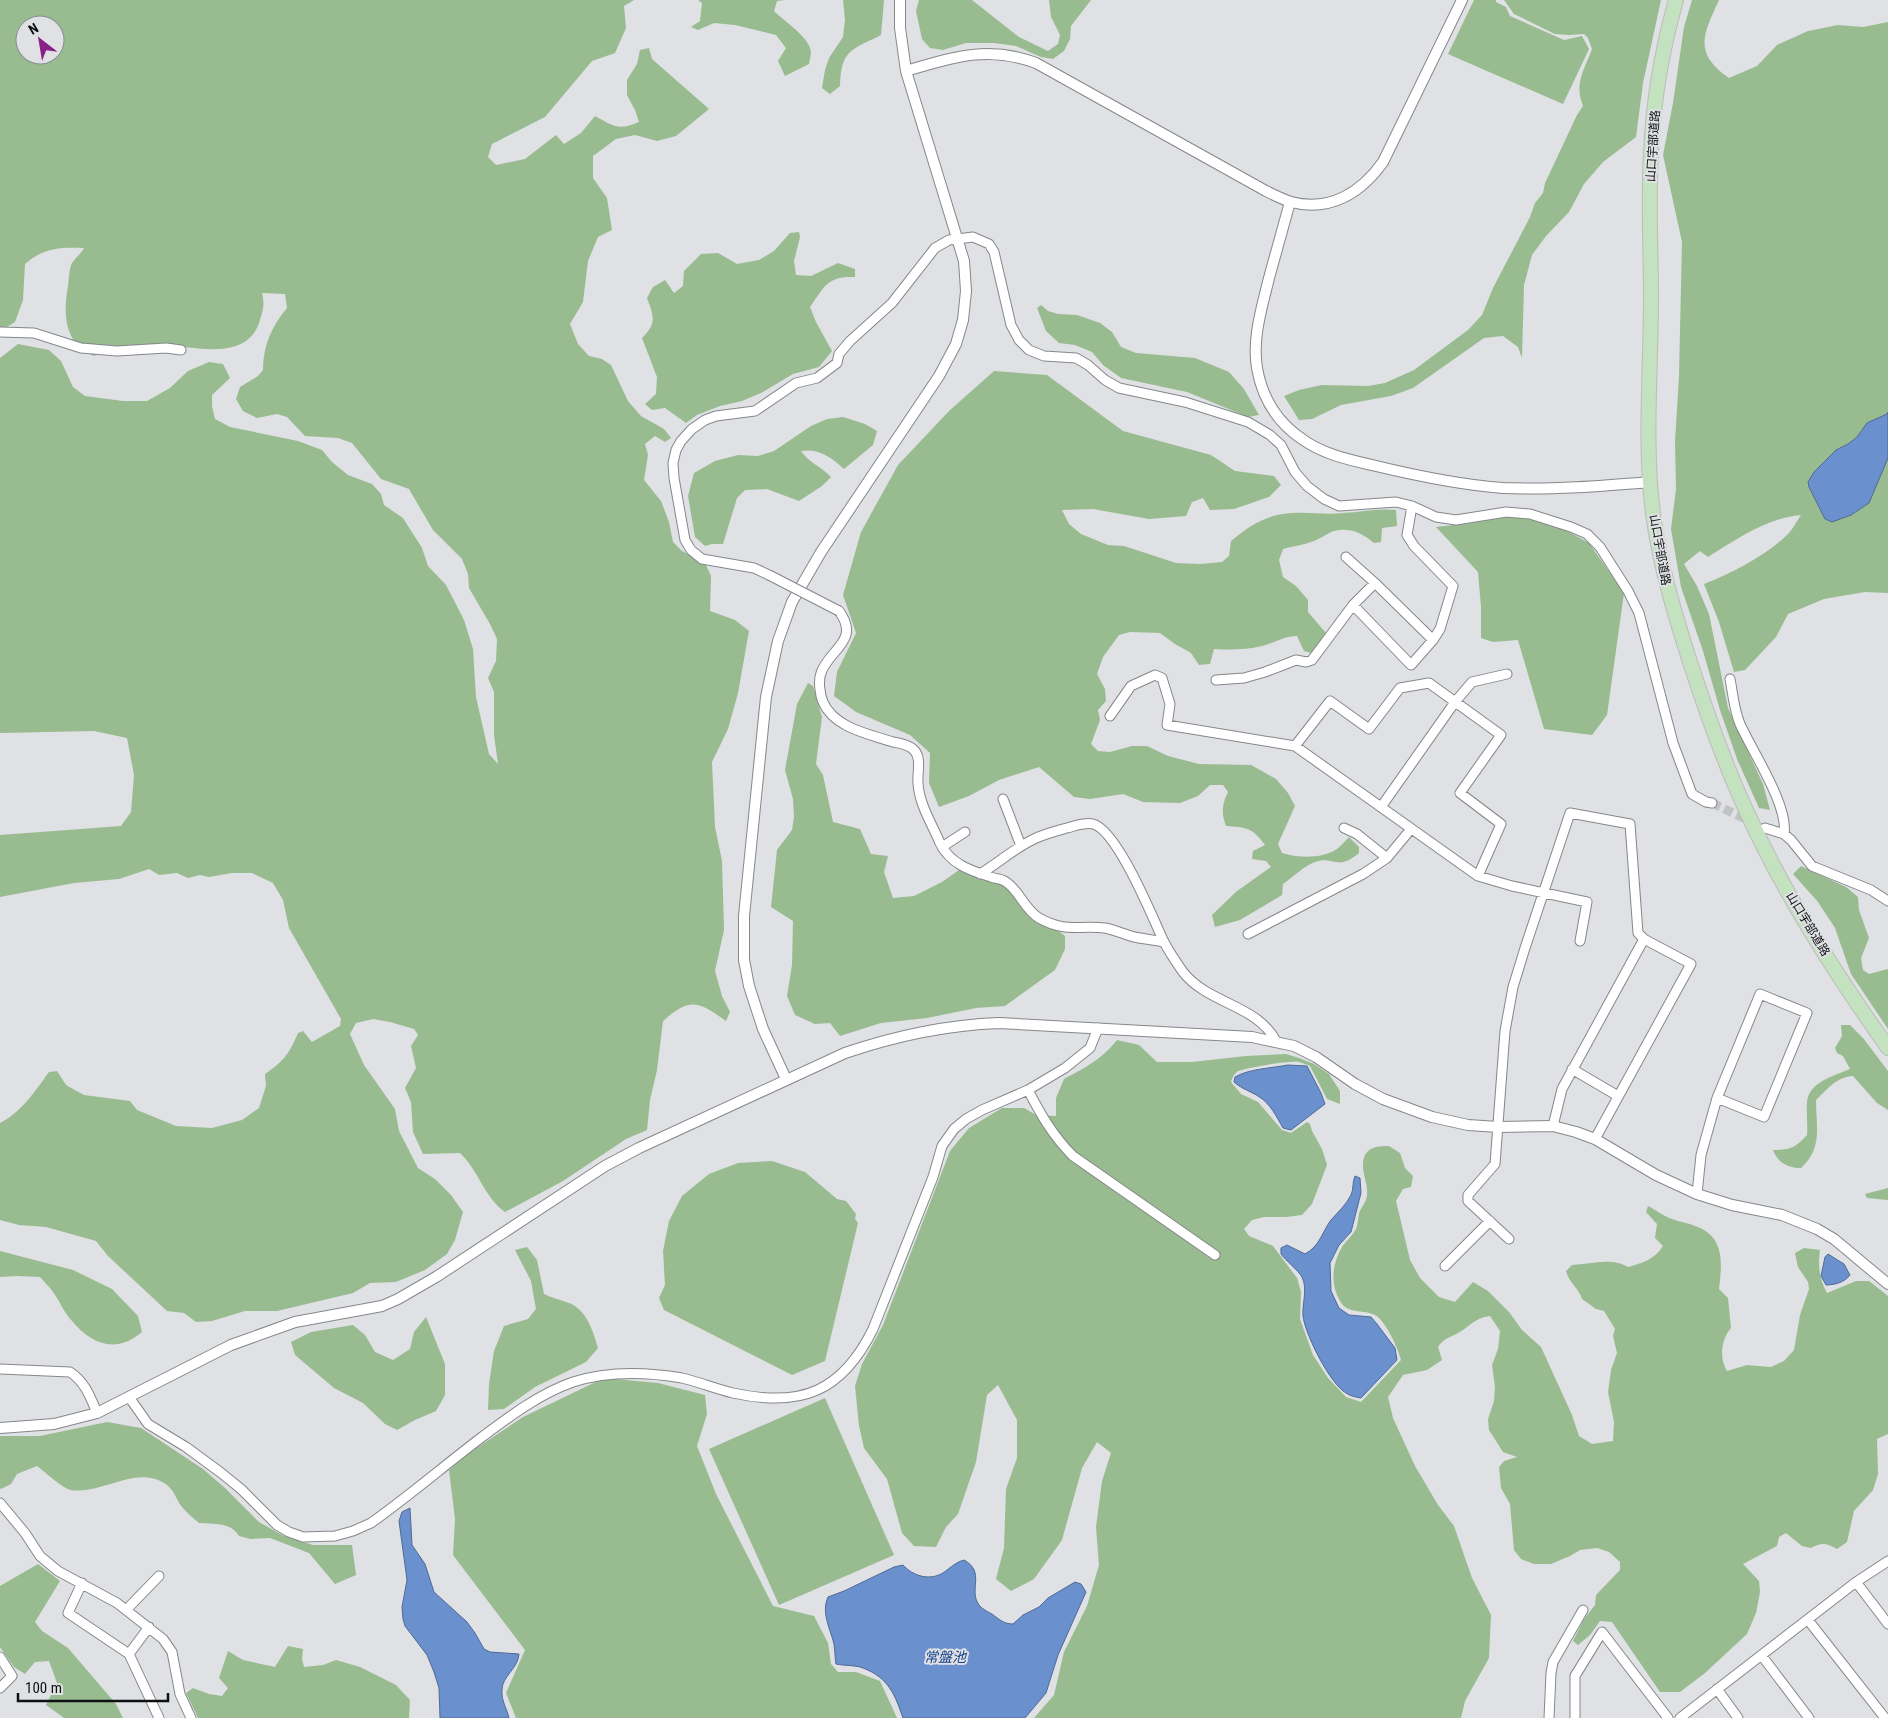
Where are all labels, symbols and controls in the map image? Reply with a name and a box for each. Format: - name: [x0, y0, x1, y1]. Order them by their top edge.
- north arrow: [15, 15, 65, 65]
- text: N: [26, 20, 41, 38]
- street label: 山口宇部道路: [1644, 110, 1662, 182]
- street label: 山口宇部道路: [1647, 513, 1673, 587]
- street label: 山口宇部道路: [1783, 890, 1833, 958]
- water label: 常盤池: [924, 1649, 968, 1665]
- scale bar: [18, 1670, 168, 1702]
- text: 100 m: [25, 1679, 62, 1697]

